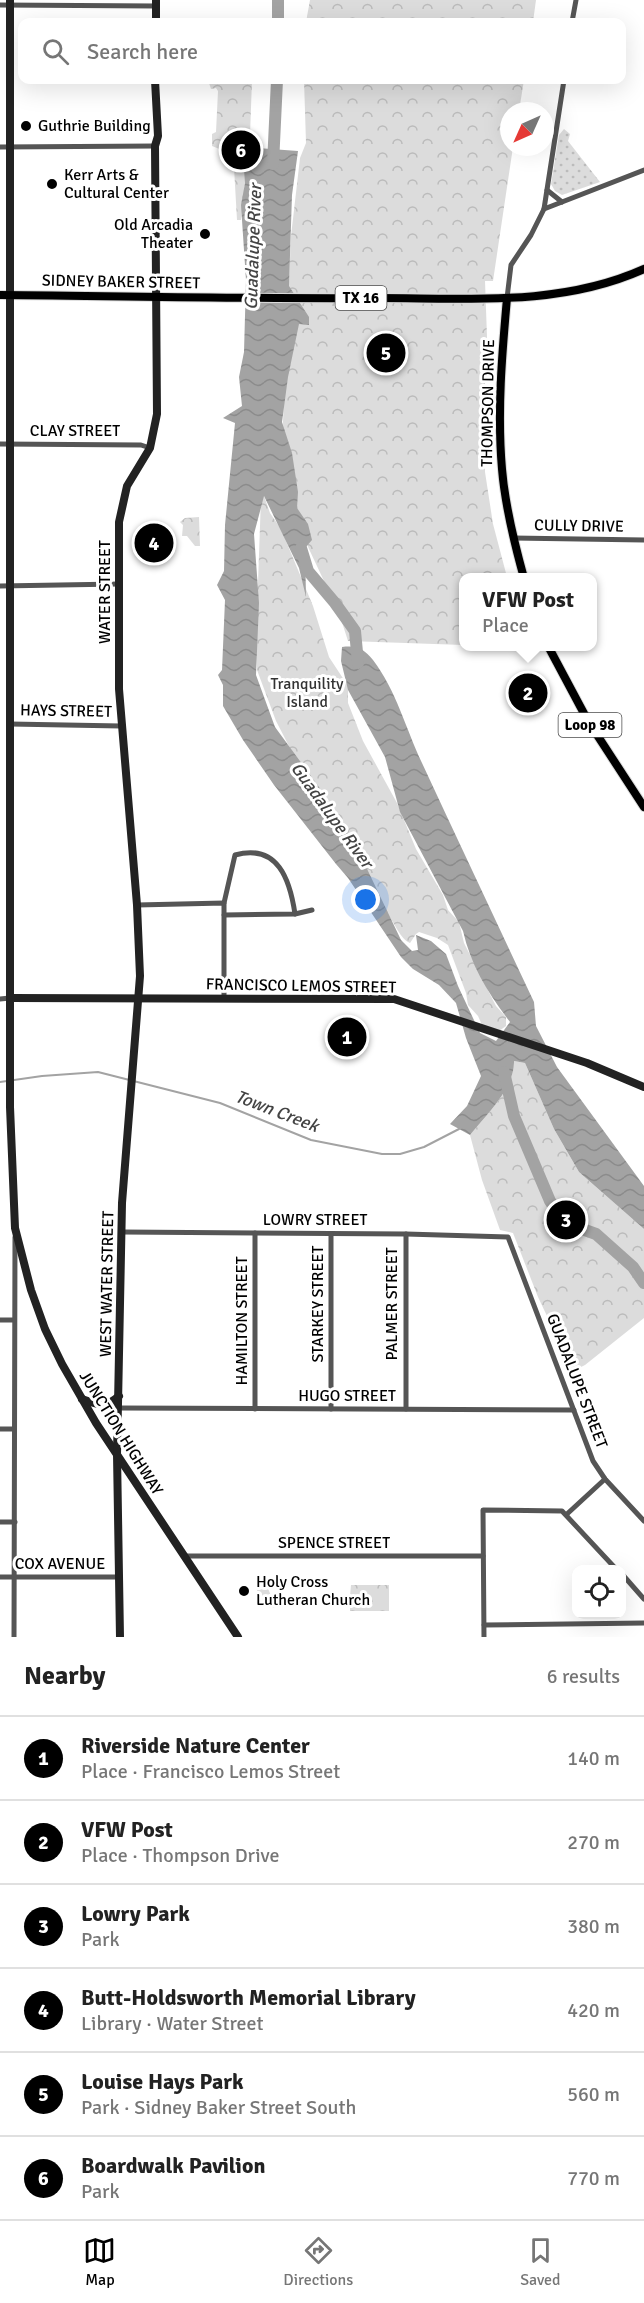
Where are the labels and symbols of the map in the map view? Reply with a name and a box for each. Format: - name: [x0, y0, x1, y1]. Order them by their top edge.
- north arrow: [500, 102, 554, 156]
- place label: Guthrie Building: [38, 116, 151, 136]
- marker: Guthrie Building: [19, 119, 33, 133]
- pin: 6: [222, 128, 260, 172]
- place label: Kerr Arts & Cultural Center: [64, 165, 169, 203]
- marker: Kerr Arts & Cultural Center: [45, 177, 59, 191]
- water label: Guadalupe River: [240, 181, 266, 310]
- place label: Old Arcadia Theater: [114, 215, 193, 253]
- marker: Old Arcadia Theater: [198, 227, 212, 241]
- street label: SIDNEY BAKER STREET: [42, 271, 201, 293]
- road number: TX 16: [336, 286, 386, 310]
- pin: 5: [366, 330, 406, 376]
- street label: THOMPSON DRIVE: [477, 339, 499, 467]
- street label: CLAY STREET: [30, 421, 120, 441]
- street label: CULLY DRIVE: [534, 515, 624, 537]
- pin: 4: [134, 520, 174, 566]
- street label: WATER STREET: [95, 540, 115, 644]
- pin: 2: [508, 670, 548, 716]
- park label: Tranquility Island: [270, 674, 344, 712]
- street label: HAYS STREET: [20, 700, 112, 722]
- road number: Loop 98: [558, 713, 622, 737]
- water label: Guadalupe River: [286, 758, 379, 874]
- your location: [351, 885, 380, 914]
- street label: FRANCISCO LEMOS STREET: [206, 974, 396, 998]
- pin: 1: [328, 1014, 366, 1060]
- water label: Town Creek: [232, 1085, 324, 1138]
- pin: 3: [546, 1198, 586, 1242]
- street label: WEST WATER STREET: [96, 1210, 118, 1357]
- street label: LOWRY STREET: [263, 1210, 367, 1230]
- street label: STARKEY STREET: [308, 1245, 328, 1362]
- street label: PALMER STREET: [382, 1247, 402, 1361]
- street label: HAMILTON STREET: [232, 1256, 252, 1386]
- street label: GUADALUPE STREET: [542, 1311, 612, 1451]
- street label: JUNCTION HIGHWAY: [75, 1367, 167, 1499]
- street label: HUGO STREET: [298, 1386, 396, 1406]
- street label: SPENCE STREET: [278, 1533, 390, 1553]
- street label: COX AVENUE: [15, 1554, 105, 1574]
- place label: Holy Cross Lutheran Church: [256, 1572, 370, 1610]
- marker: Holy Cross Lutheran Church: [237, 1584, 251, 1598]

